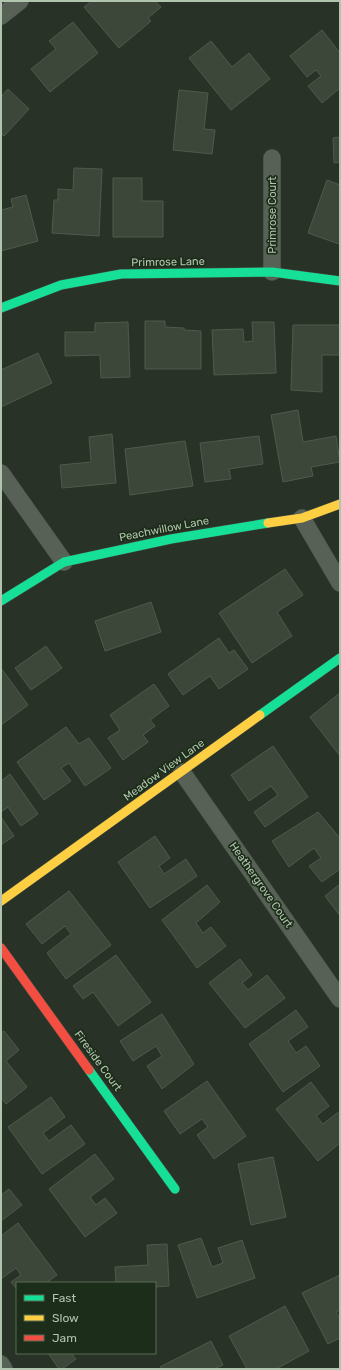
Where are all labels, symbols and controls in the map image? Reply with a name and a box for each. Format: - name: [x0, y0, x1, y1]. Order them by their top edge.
- street label: Primrose Court: [266, 176, 279, 254]
- street label: Primrose Lane: [131, 255, 205, 269]
- street label: Peachwillow Lane: [118, 514, 210, 544]
- street label: Meadow View Lane: [121, 736, 207, 804]
- street label: Heathergrove Court: [227, 840, 296, 931]
- street label: Fireside Court: [72, 1028, 125, 1094]
- legend: [16, 1282, 156, 1354]
- text: Fast: [52, 1291, 76, 1305]
- text: Slow: [52, 1311, 79, 1325]
- text: Jam: [52, 1331, 77, 1345]

